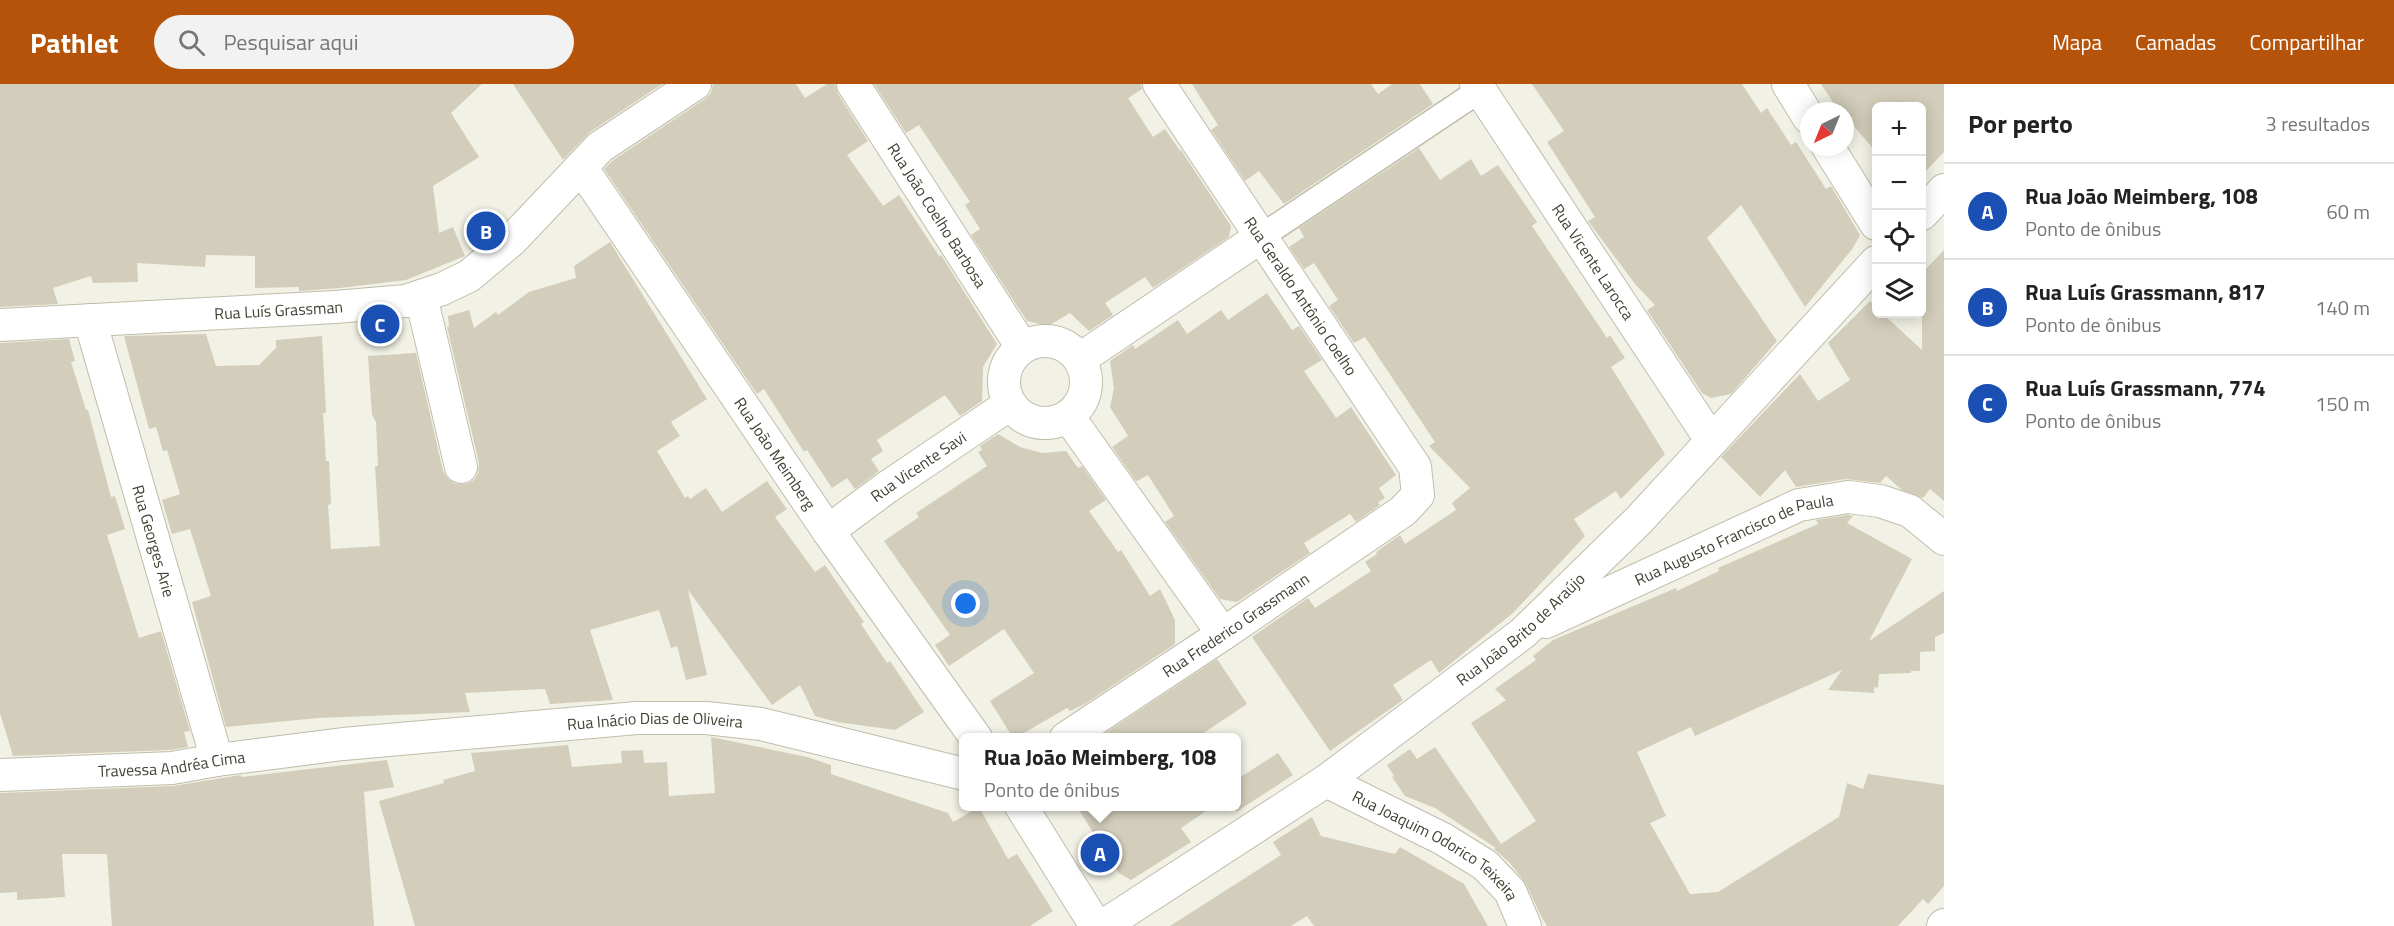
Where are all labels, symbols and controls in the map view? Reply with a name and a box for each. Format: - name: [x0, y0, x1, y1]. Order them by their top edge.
- search box: [154, 15, 574, 69]
- text: Pathlet: [30, 21, 118, 64]
- text: Pesquisar aqui: [223, 25, 359, 59]
- icon: search: [175, 26, 208, 59]
- text: Mapa: [2052, 26, 2102, 58]
- text: Camadas: [2135, 26, 2216, 58]
- text: Compartilhar: [2249, 26, 2364, 58]
- north arrow: [1800, 102, 1854, 156]
- map controls: [1872, 102, 1926, 318]
- button: +: [1872, 102, 1926, 156]
- text: Por perto: [1968, 104, 2073, 143]
- text: 3 resultados: [2266, 108, 2370, 139]
- street label: Rua João Coelho Barbosa: [882, 138, 993, 292]
- button: −: [1872, 156, 1926, 210]
- text: Rua João Meimberg, 108: [2025, 179, 2258, 213]
- text: A: [1981, 196, 1994, 227]
- text: 60 m: [2326, 196, 2370, 227]
- street label: Rua Vicente Larocca: [1546, 199, 1641, 325]
- pin: B: [466, 208, 506, 254]
- button: locate: [1872, 210, 1926, 264]
- street label: Rua Geraldo Antônio Coelho: [1239, 212, 1363, 380]
- text: Ponto de ônibus: [2025, 213, 2161, 244]
- button: layers: [1872, 264, 1926, 318]
- text: Rua Luís Grassmann, 817: [2025, 275, 2266, 309]
- text: B: [1981, 292, 1994, 323]
- text: 140 m: [2315, 292, 2370, 323]
- street label: Rua Luís Grassman: [214, 294, 344, 325]
- pin: C: [360, 302, 400, 346]
- text: Ponto de ônibus: [2025, 309, 2161, 340]
- text: Rua Luís Grassmann, 774: [2025, 371, 2266, 405]
- text: C: [1982, 388, 1993, 419]
- text: 150 m: [2315, 388, 2370, 419]
- street label: Rua João Meimberg: [728, 392, 822, 514]
- text: Ponto de ônibus: [2025, 405, 2161, 436]
- street label: Rua Vicente Savi: [865, 425, 971, 508]
- street label: Rua Georges Arie: [126, 482, 181, 600]
- street label: Rua Augusto Francisco de Paula: [1631, 488, 1835, 591]
- street label: Rua Frederico Grassmann: [1157, 566, 1314, 683]
- street label: Rua João Brito de Araújo: [1451, 567, 1590, 691]
- your location: [951, 589, 980, 618]
- street label: Rua Inácio Dias de Oliveira: [566, 706, 744, 736]
- popup: [959, 733, 1241, 811]
- text: Rua João Meimberg, 108: [984, 740, 1216, 774]
- street label: Travessa Andréa Cima: [97, 745, 246, 783]
- text: Ponto de ônibus: [984, 774, 1120, 805]
- street label: Rua Joaquim Odorico Teixeira: [1348, 784, 1525, 904]
- pin: A: [1080, 830, 1120, 876]

